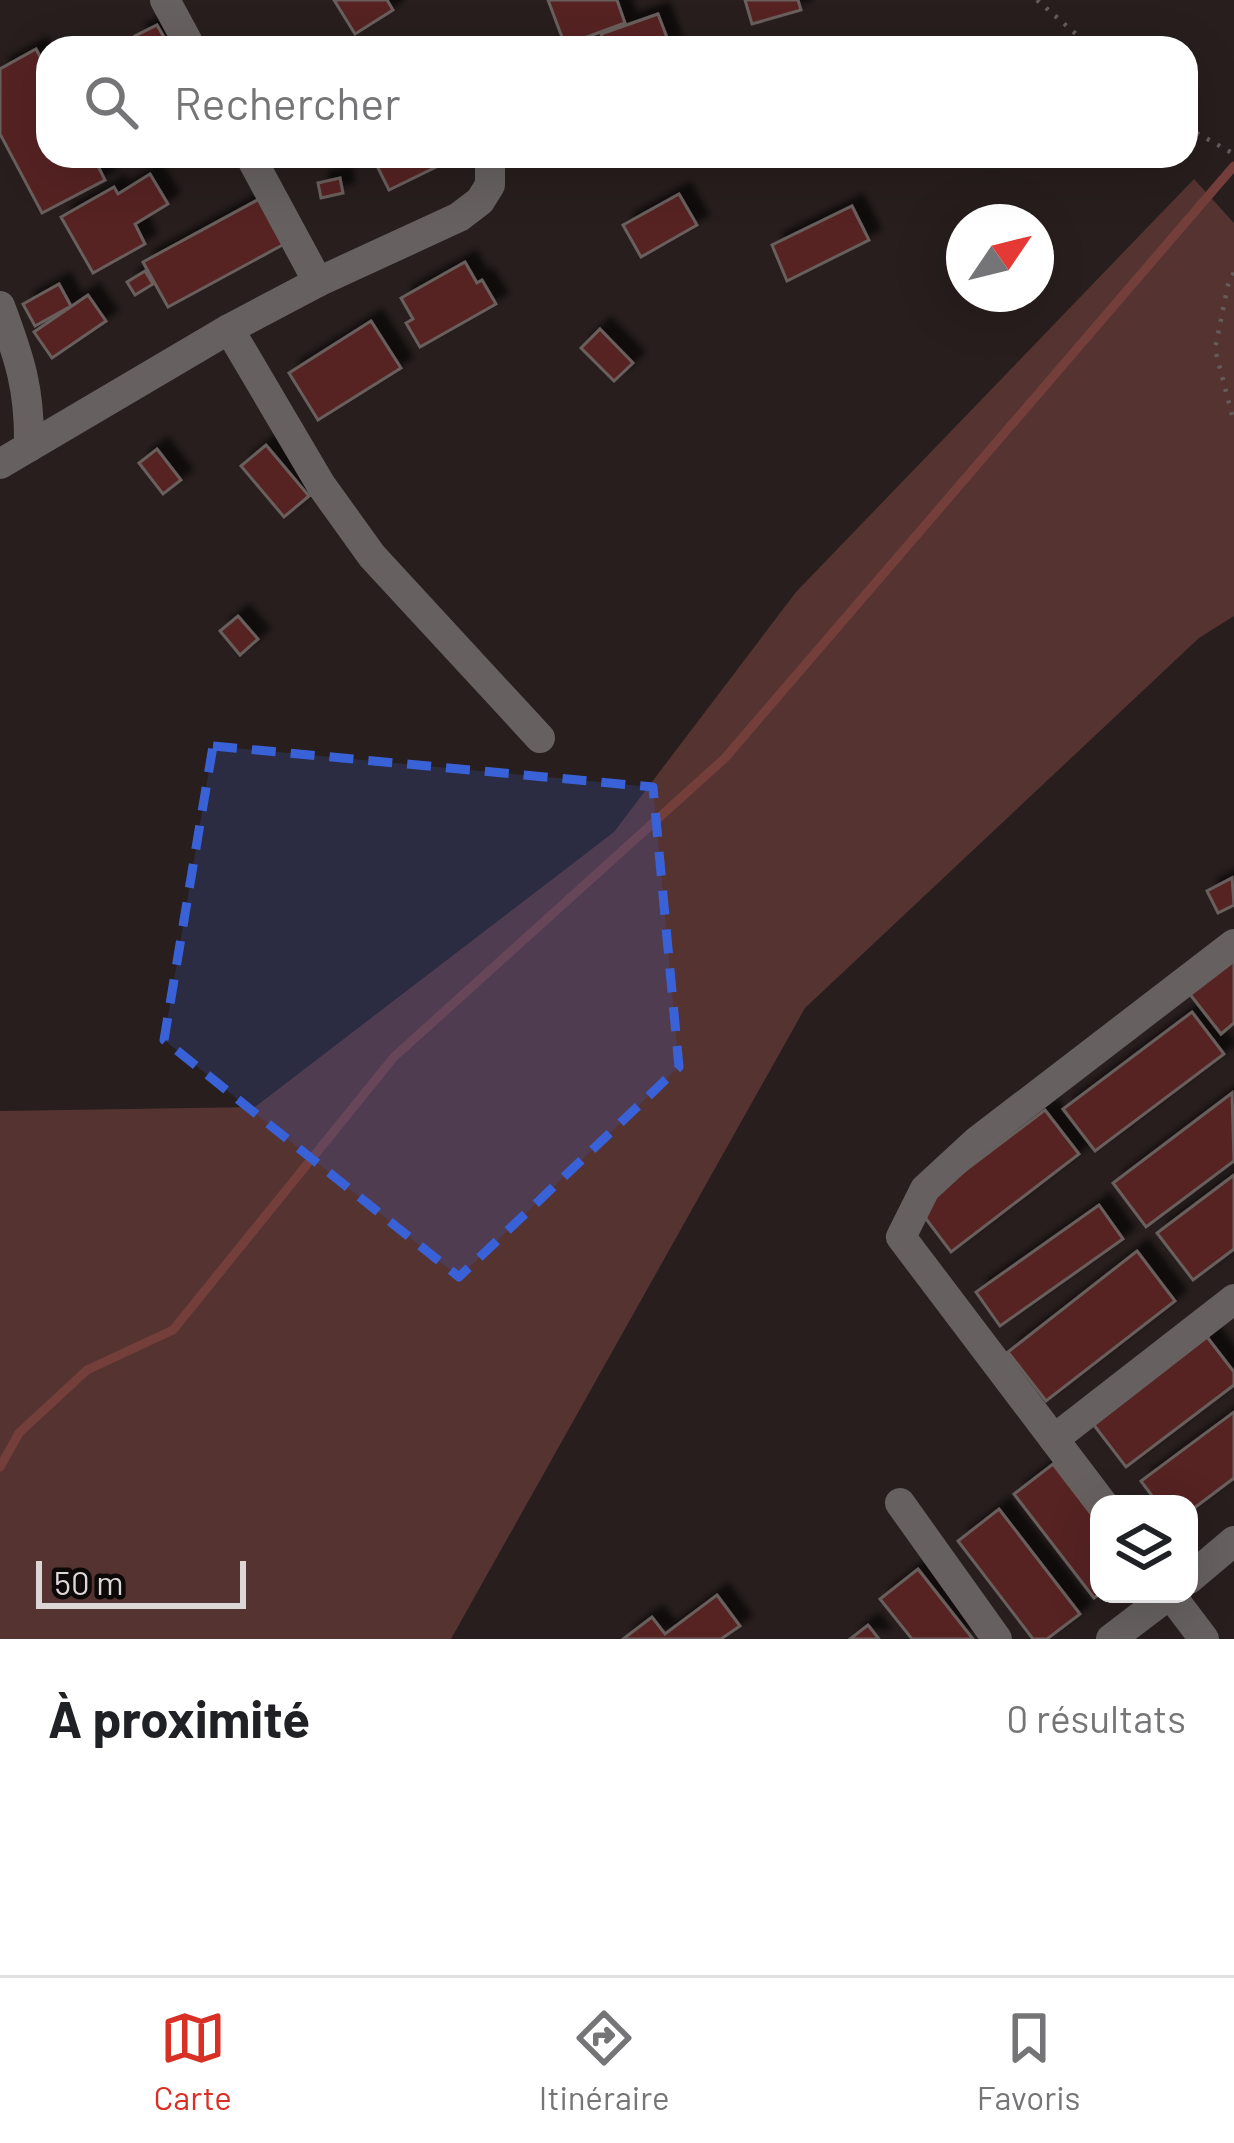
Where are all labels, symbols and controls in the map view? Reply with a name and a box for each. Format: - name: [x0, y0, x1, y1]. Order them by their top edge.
- search box: [36, 36, 1198, 168]
- icon: search: [78, 69, 144, 135]
- text: Rechercher: [174, 75, 401, 129]
- north arrow: [946, 204, 1054, 312]
- map controls: [1090, 1495, 1198, 1603]
- button: layers: [1090, 1495, 1198, 1603]
- scale bar: [36, 1555, 246, 1608]
- text: 50 m: [54, 1562, 124, 1602]
- text: À proximité: [48, 1687, 310, 1748]
- text: 0 résultats: [1006, 1694, 1186, 1741]
- tab: Carte: [154, 2005, 232, 2117]
- tab: Itinéraire: [539, 2005, 670, 2117]
- tab: Favoris: [977, 2005, 1080, 2117]

